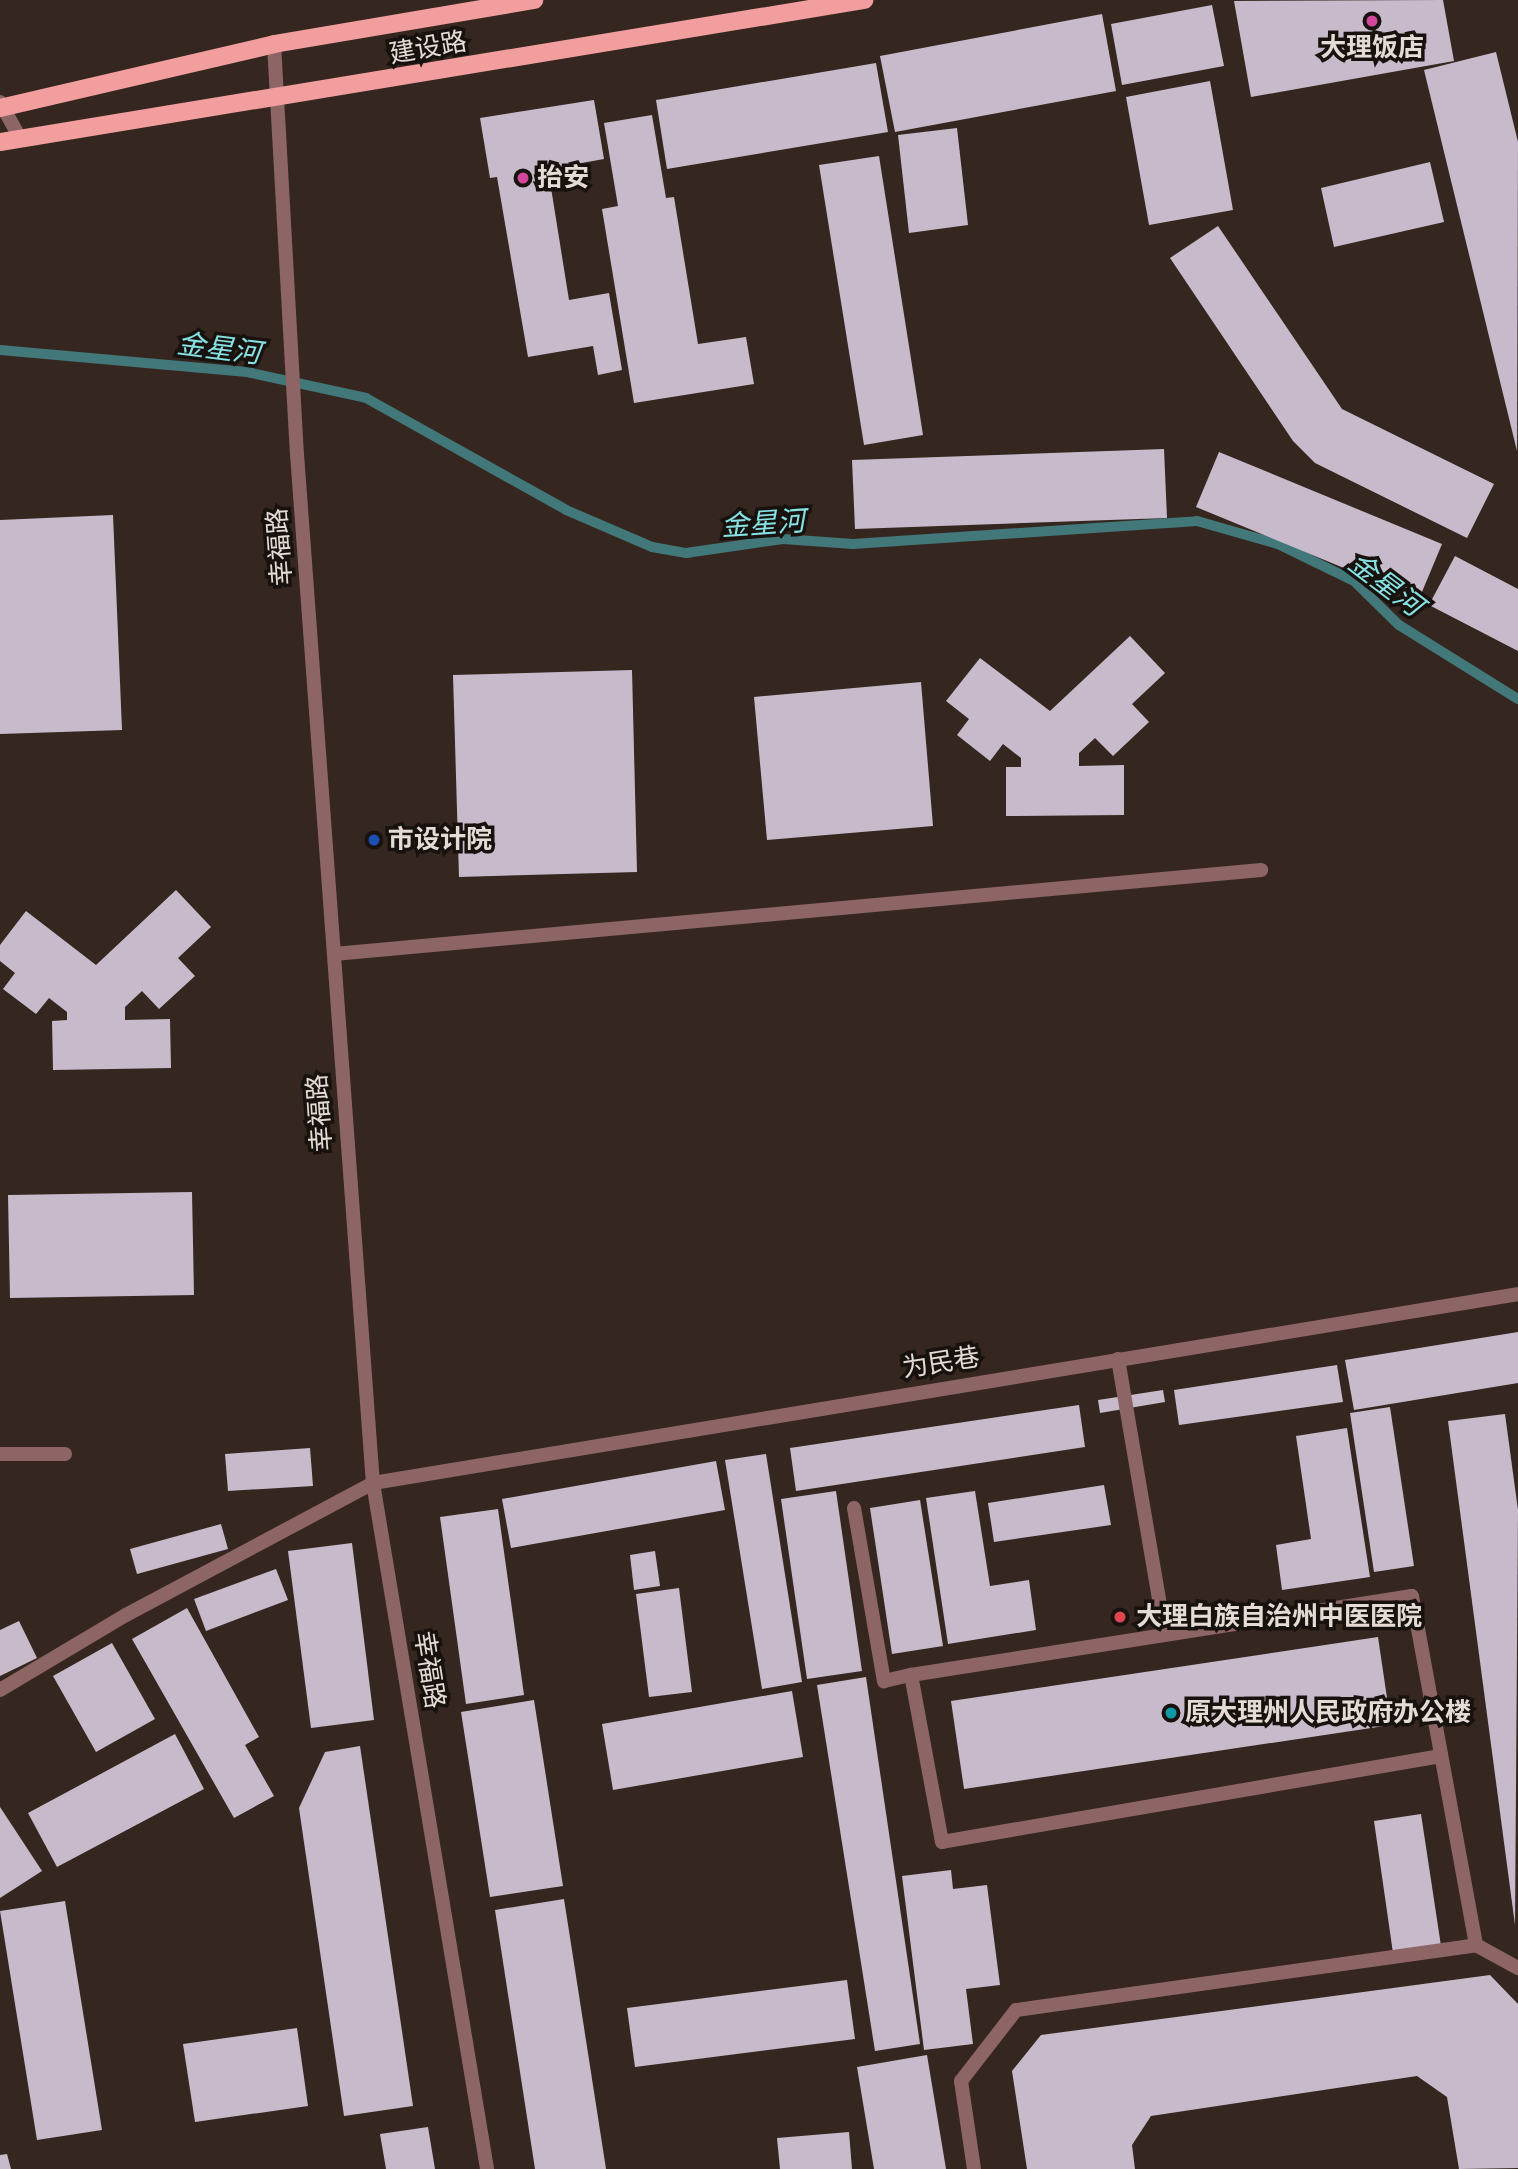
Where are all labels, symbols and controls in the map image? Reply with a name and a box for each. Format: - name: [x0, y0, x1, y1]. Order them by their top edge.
- marker: 大理饭店: [1364, 13, 1380, 29]
- street label: 建设路: [387, 26, 469, 70]
- place label: 大理饭店: [1320, 32, 1424, 64]
- place label: 抬安: [537, 162, 589, 194]
- marker: 抬安: [515, 170, 531, 186]
- water label: 金星河: [175, 326, 263, 370]
- water label: 金星河: [720, 503, 806, 543]
- street label: 幸福路: [262, 507, 298, 587]
- water label: 金星河: [1342, 545, 1430, 623]
- place label: 市设计院: [388, 824, 492, 856]
- marker: 市设计院: [366, 832, 382, 848]
- street label: 幸福路: [302, 1073, 338, 1153]
- street label: 为民巷: [900, 1341, 982, 1385]
- place label: 大理白族自治州中医医院: [1136, 1601, 1422, 1633]
- marker: 大理白族自治州中医医院: [1110, 1607, 1130, 1627]
- street label: 幸福路: [407, 1629, 451, 1711]
- place label: 原大理州人民政府办公楼: [1185, 1697, 1471, 1729]
- marker: 原大理州人民政府办公楼: [1163, 1705, 1179, 1721]

